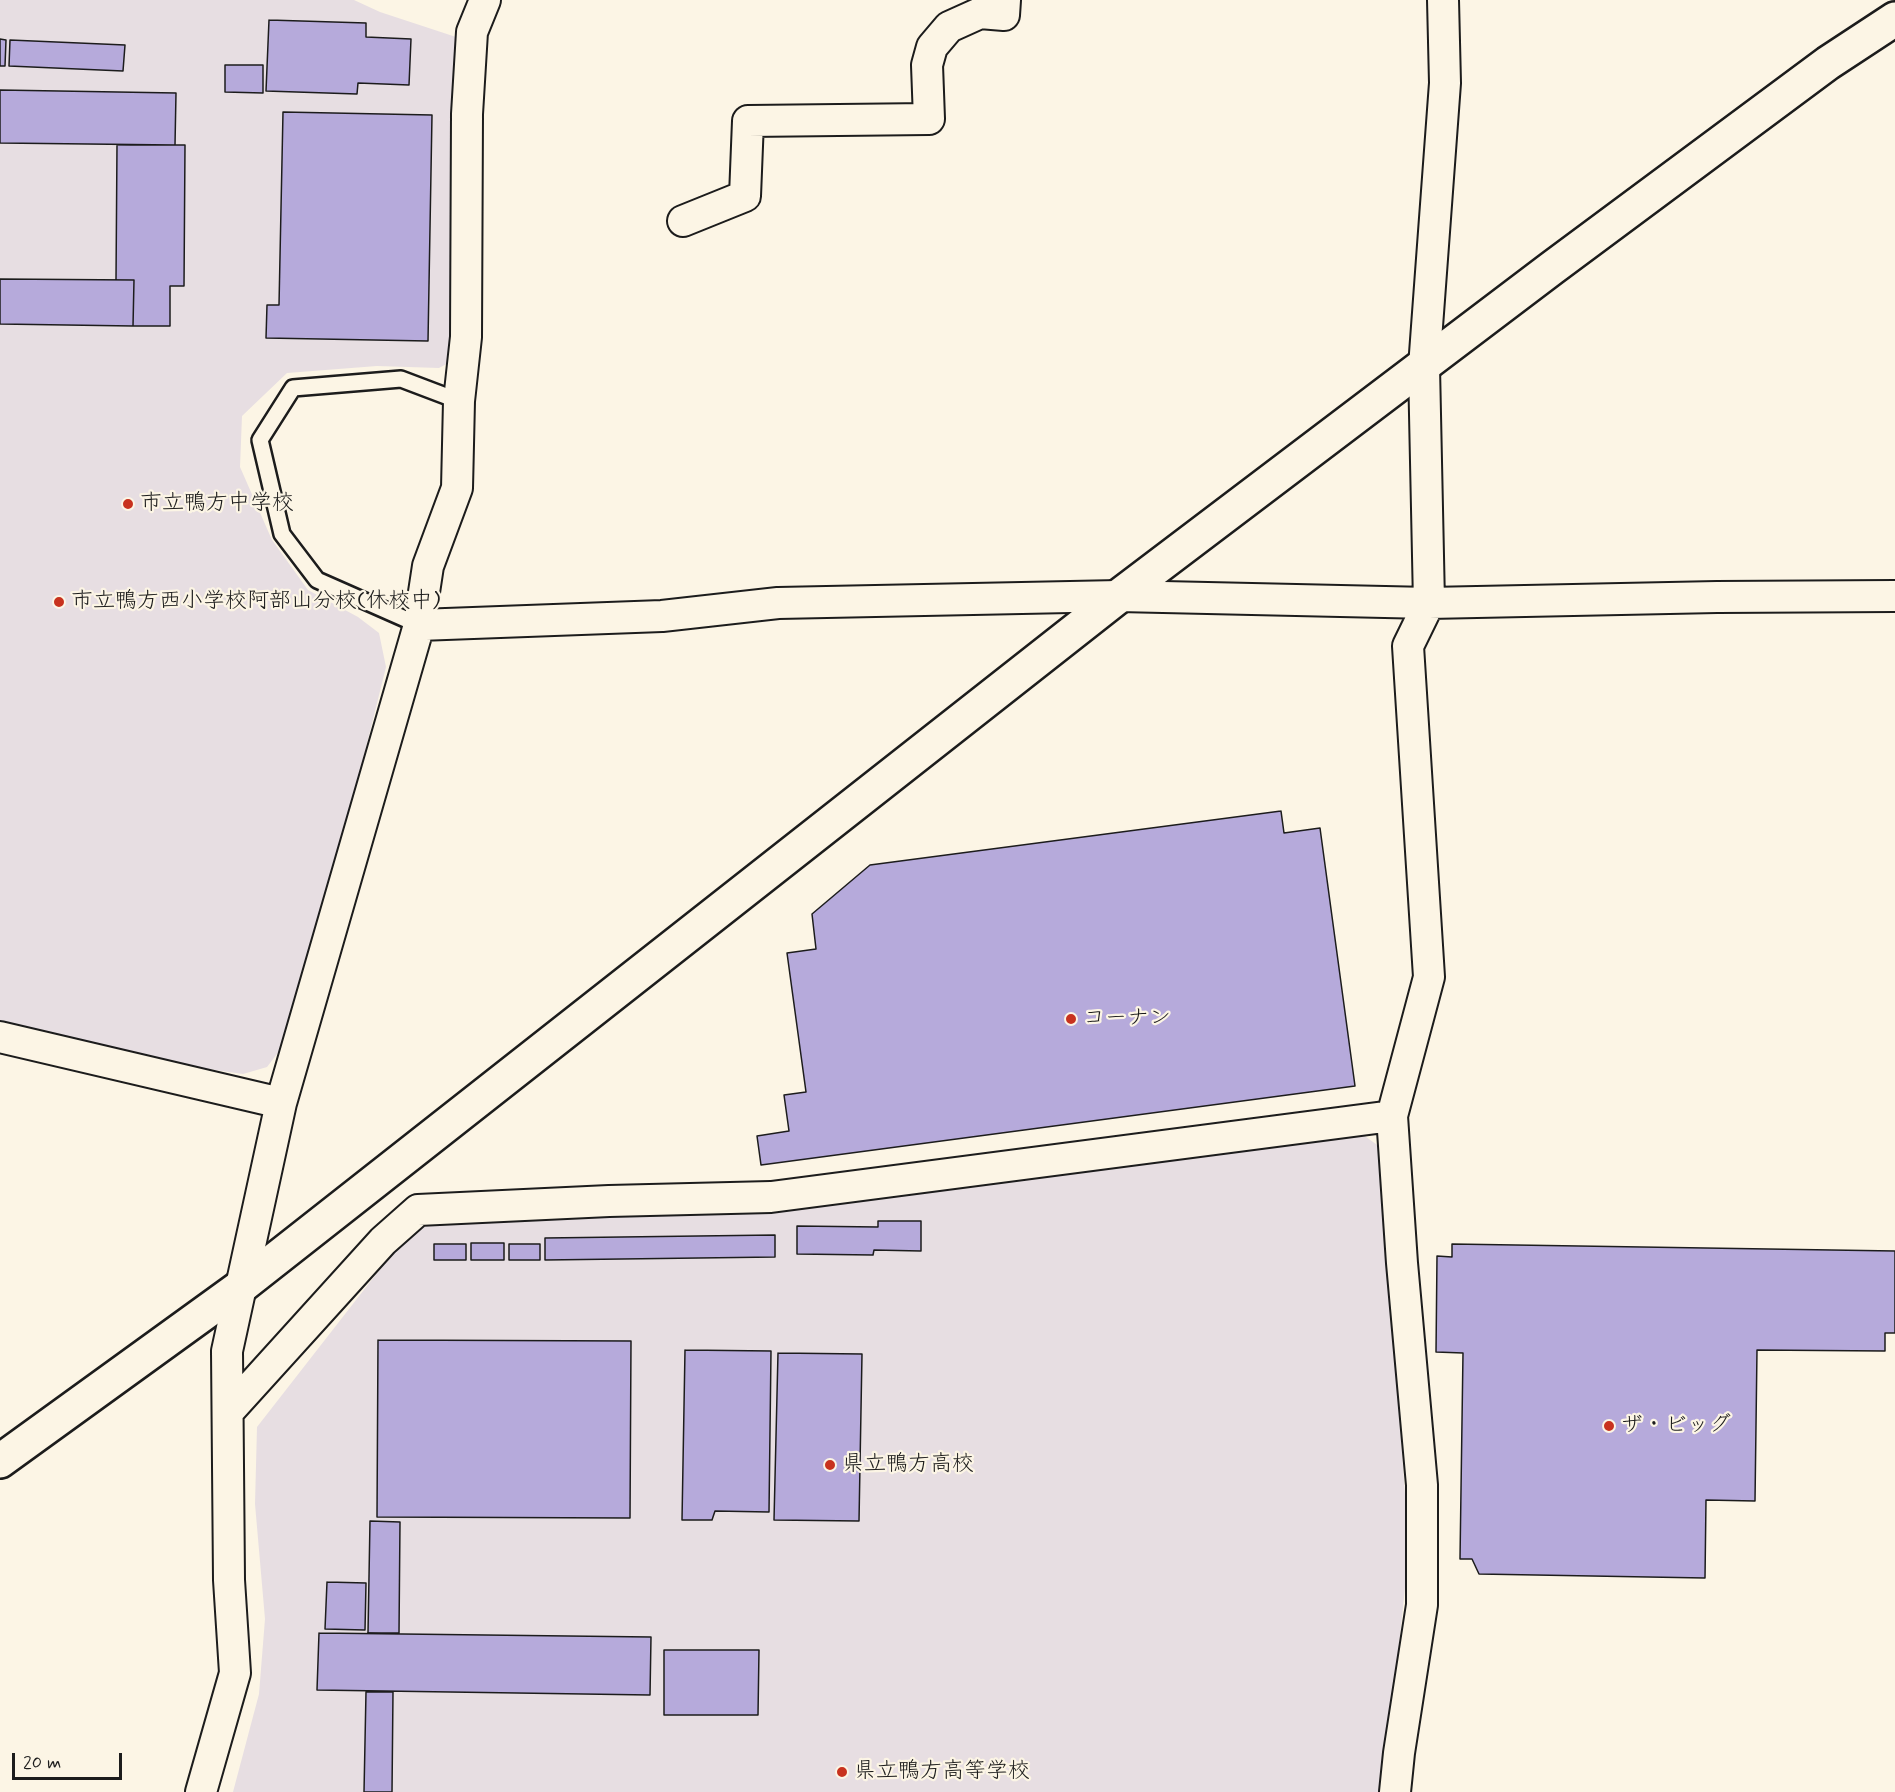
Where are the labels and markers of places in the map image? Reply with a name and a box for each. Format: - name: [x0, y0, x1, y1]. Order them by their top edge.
- place label: 市立鴨方中学校: [140, 491, 294, 517]
- marker: 市立鴨方中学校: [121, 497, 135, 511]
- place label: 市立鴨方西小学校阿部山分校(休校中): [71, 589, 440, 615]
- marker: 市立鴨方西小学校阿部山分校(休校中): [52, 595, 66, 609]
- place label: コーナン: [1083, 1006, 1171, 1032]
- marker: コーナン: [1064, 1012, 1078, 1026]
- place label: ザ・ビッグ: [1621, 1413, 1731, 1439]
- marker: ザ・ビッグ: [1602, 1419, 1616, 1433]
- place label: 県立鴨方高校: [842, 1452, 974, 1478]
- marker: 県立鴨方高校: [823, 1458, 837, 1472]
- place label: 県立鴨方高等学校: [854, 1759, 1030, 1785]
- marker: 県立鴨方高等学校: [835, 1765, 849, 1779]

